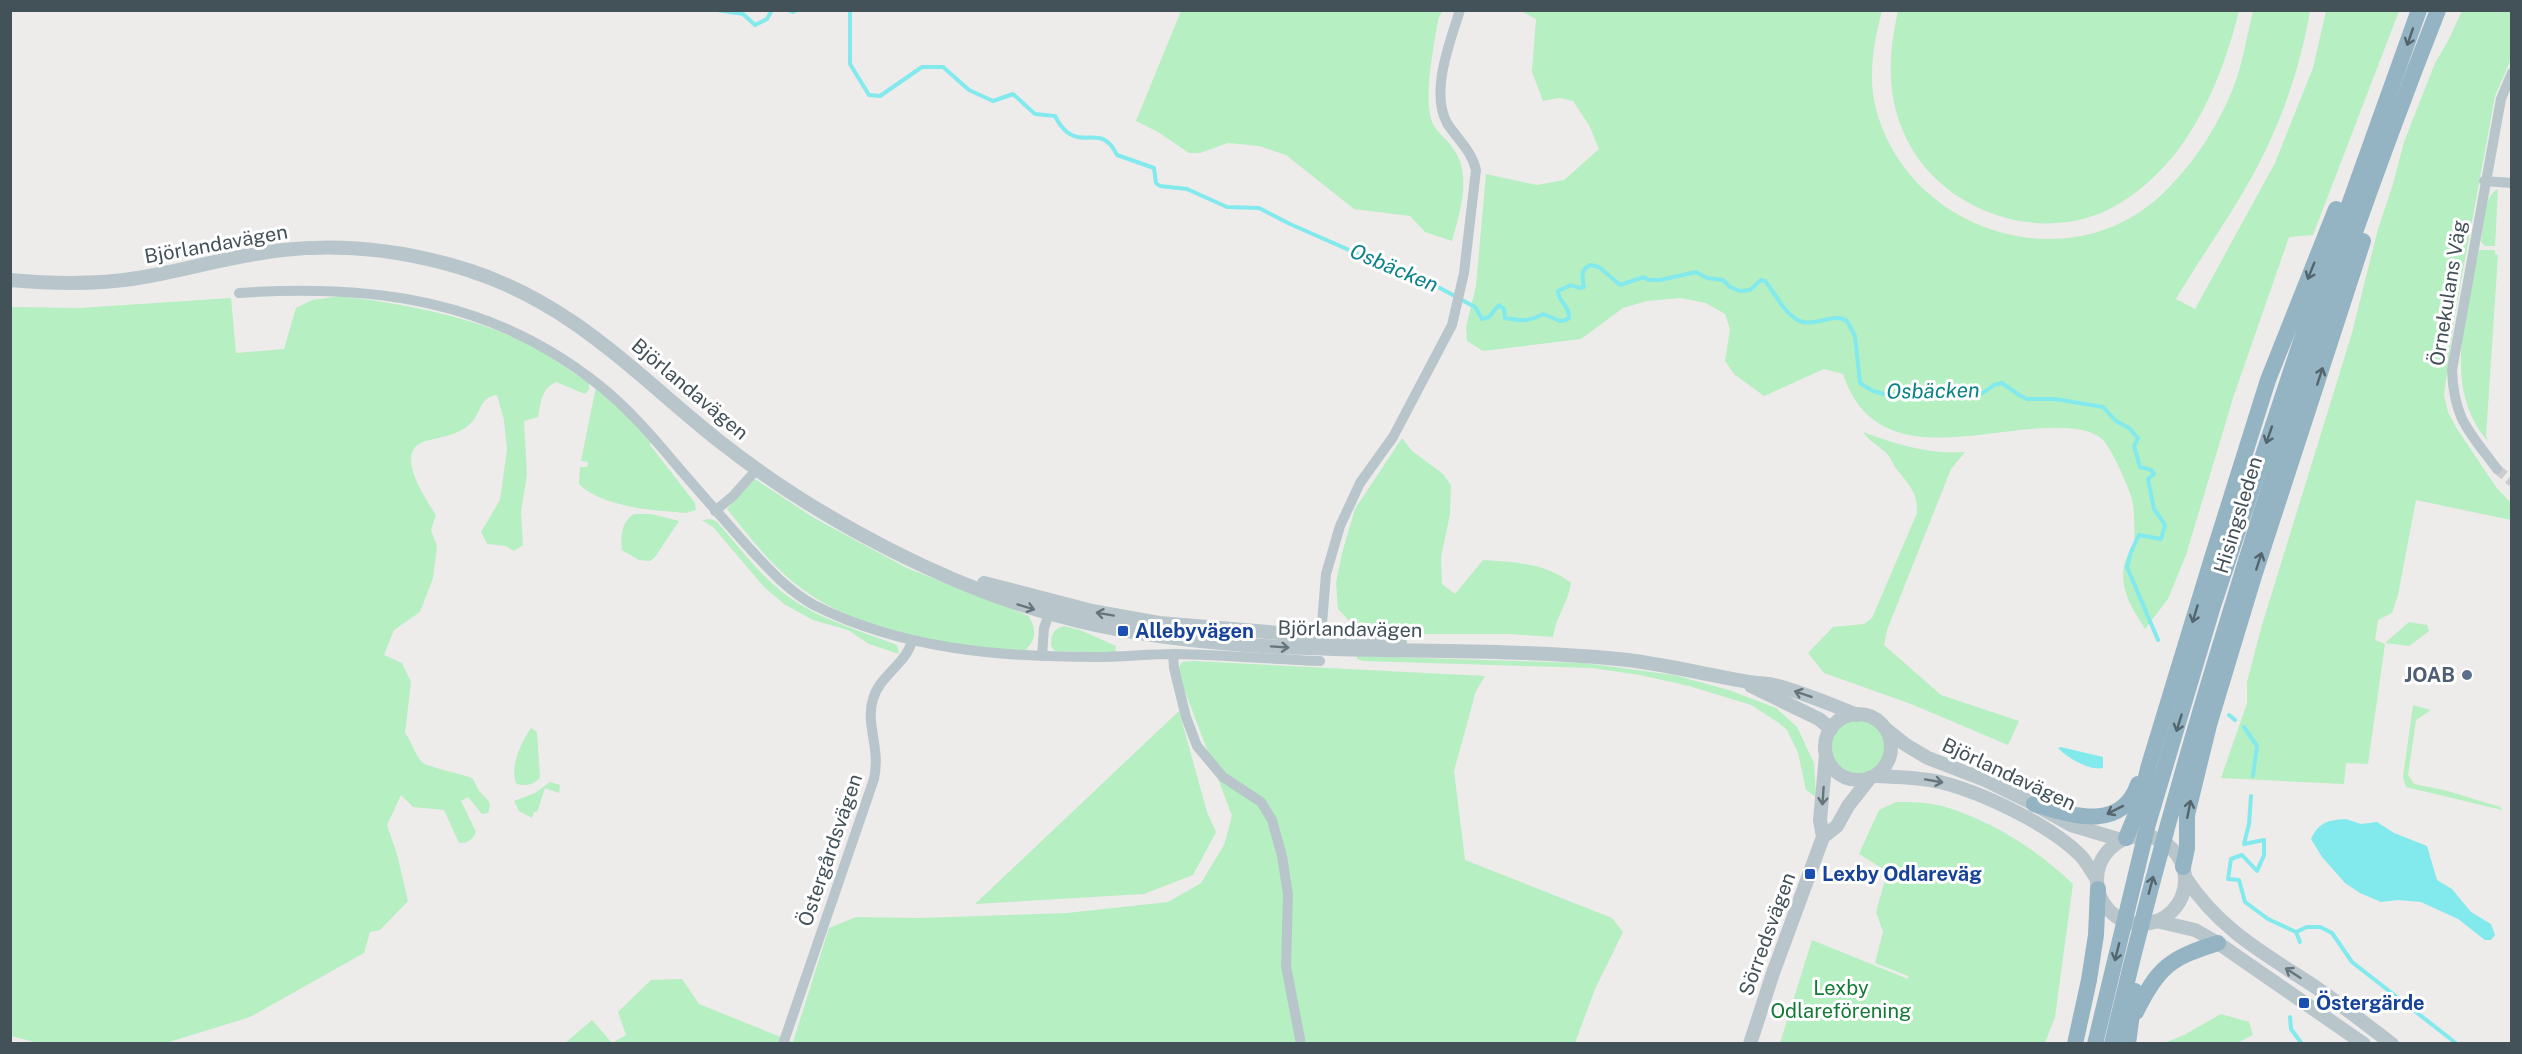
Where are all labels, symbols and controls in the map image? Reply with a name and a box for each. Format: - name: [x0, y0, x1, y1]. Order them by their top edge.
- one-way arrow: [2403, 27, 2414, 46]
- street label: Örnekulans Väg: [2424, 218, 2471, 367]
- street label: Björlandavägen: [143, 220, 289, 268]
- water label: Osbäcken: [1346, 238, 1442, 297]
- one-way arrow: [2305, 261, 2316, 279]
- street label: Björlandavägen: [627, 333, 753, 445]
- one-way arrow: [2315, 367, 2326, 386]
- water label: Osbäcken: [1886, 377, 1980, 404]
- one-way arrow: [2263, 425, 2274, 444]
- street label: Hisingsleden: [2209, 454, 2267, 576]
- one-way arrow: [2254, 552, 2265, 571]
- one-way arrow: [1016, 602, 1035, 613]
- one-way arrow: [2189, 604, 2200, 623]
- one-way arrow: [1096, 608, 1116, 619]
- street label: Björlandavägen: [1277, 616, 1423, 642]
- place label: Allebyvägen: [1135, 619, 1254, 643]
- marker: Allebyvägen: [1116, 624, 1130, 638]
- one-way arrow: [1269, 641, 1289, 652]
- place label: JOAB: [2404, 663, 2455, 687]
- marker: JOAB: [2460, 668, 2474, 682]
- one-way arrow: [1794, 688, 1813, 699]
- one-way arrow: [2173, 713, 2184, 732]
- street label: Björlandavägen: [1938, 733, 2080, 815]
- street label: Östergårdsvägen: [792, 770, 867, 929]
- one-way arrow: [1923, 776, 1943, 787]
- one-way arrow: [1817, 786, 1828, 806]
- one-way arrow: [2184, 800, 2195, 819]
- one-way arrow: [2106, 804, 2124, 816]
- place label: Lexby Odlareväg: [1822, 862, 1982, 886]
- marker: Lexby Odlareväg: [1803, 867, 1817, 881]
- street label: Sörredsvägen: [1734, 869, 1800, 999]
- one-way arrow: [2146, 876, 2158, 895]
- one-way arrow: [2110, 942, 2122, 961]
- one-way arrow: [2285, 967, 2302, 979]
- park label: Lexby Odlareförening: [1771, 976, 1911, 1023]
- place label: Östergärde: [2316, 990, 2425, 1015]
- marker: Östergärde: [2297, 996, 2311, 1010]

